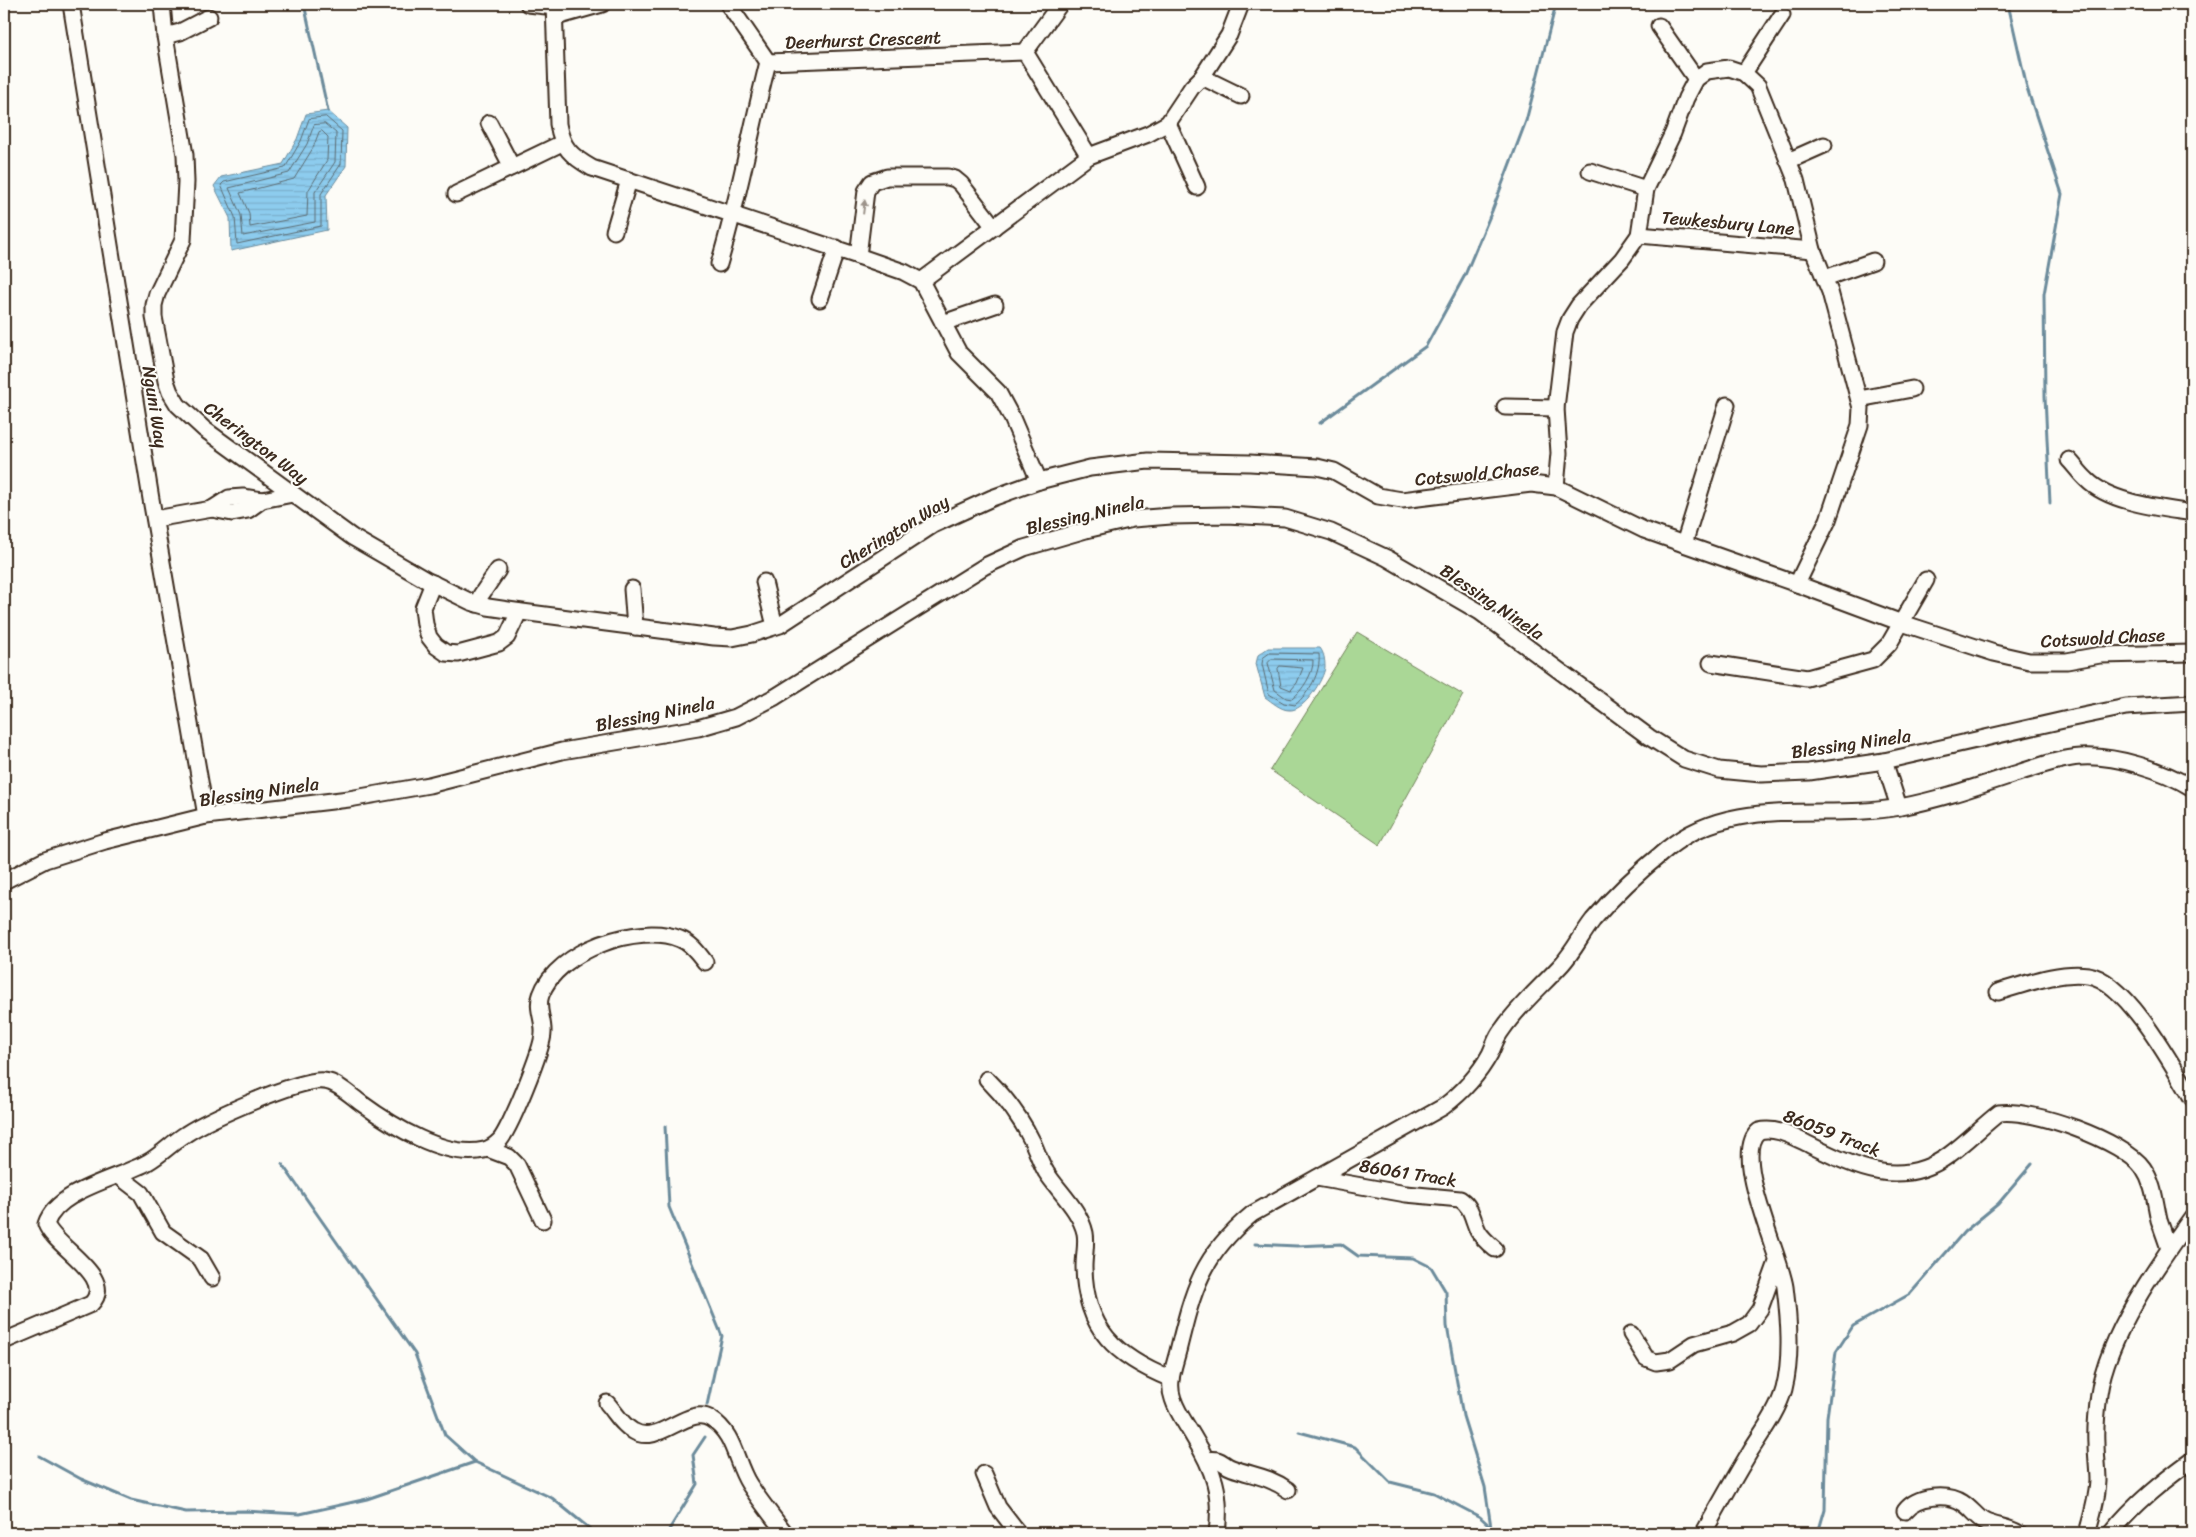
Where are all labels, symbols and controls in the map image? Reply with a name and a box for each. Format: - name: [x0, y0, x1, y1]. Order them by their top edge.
- street label: Deerhurst Crescent: [785, 21, 942, 59]
- one-way arrow: [860, 199, 868, 215]
- street label: Tewkesbury Lane: [1660, 201, 1796, 245]
- street label: Nguni Way: [133, 364, 177, 451]
- street label: Cherington Way: [197, 393, 316, 494]
- street label: Cotswold Chase: [1414, 453, 1540, 495]
- street label: Cherington Way: [832, 486, 956, 578]
- street label: Blessing Ninela: [1023, 486, 1148, 544]
- street label: Blessing Ninela: [1433, 555, 1552, 649]
- street label: Cotswold Chase: [2040, 619, 2166, 657]
- street label: Blessing Ninela: [593, 687, 718, 741]
- street label: Blessing Ninela: [1789, 720, 1914, 768]
- street label: Blessing Ninela: [197, 768, 322, 816]
- street label: 86059 Track: [1778, 1100, 1886, 1166]
- street label: 86061 Track: [1357, 1149, 1459, 1197]

